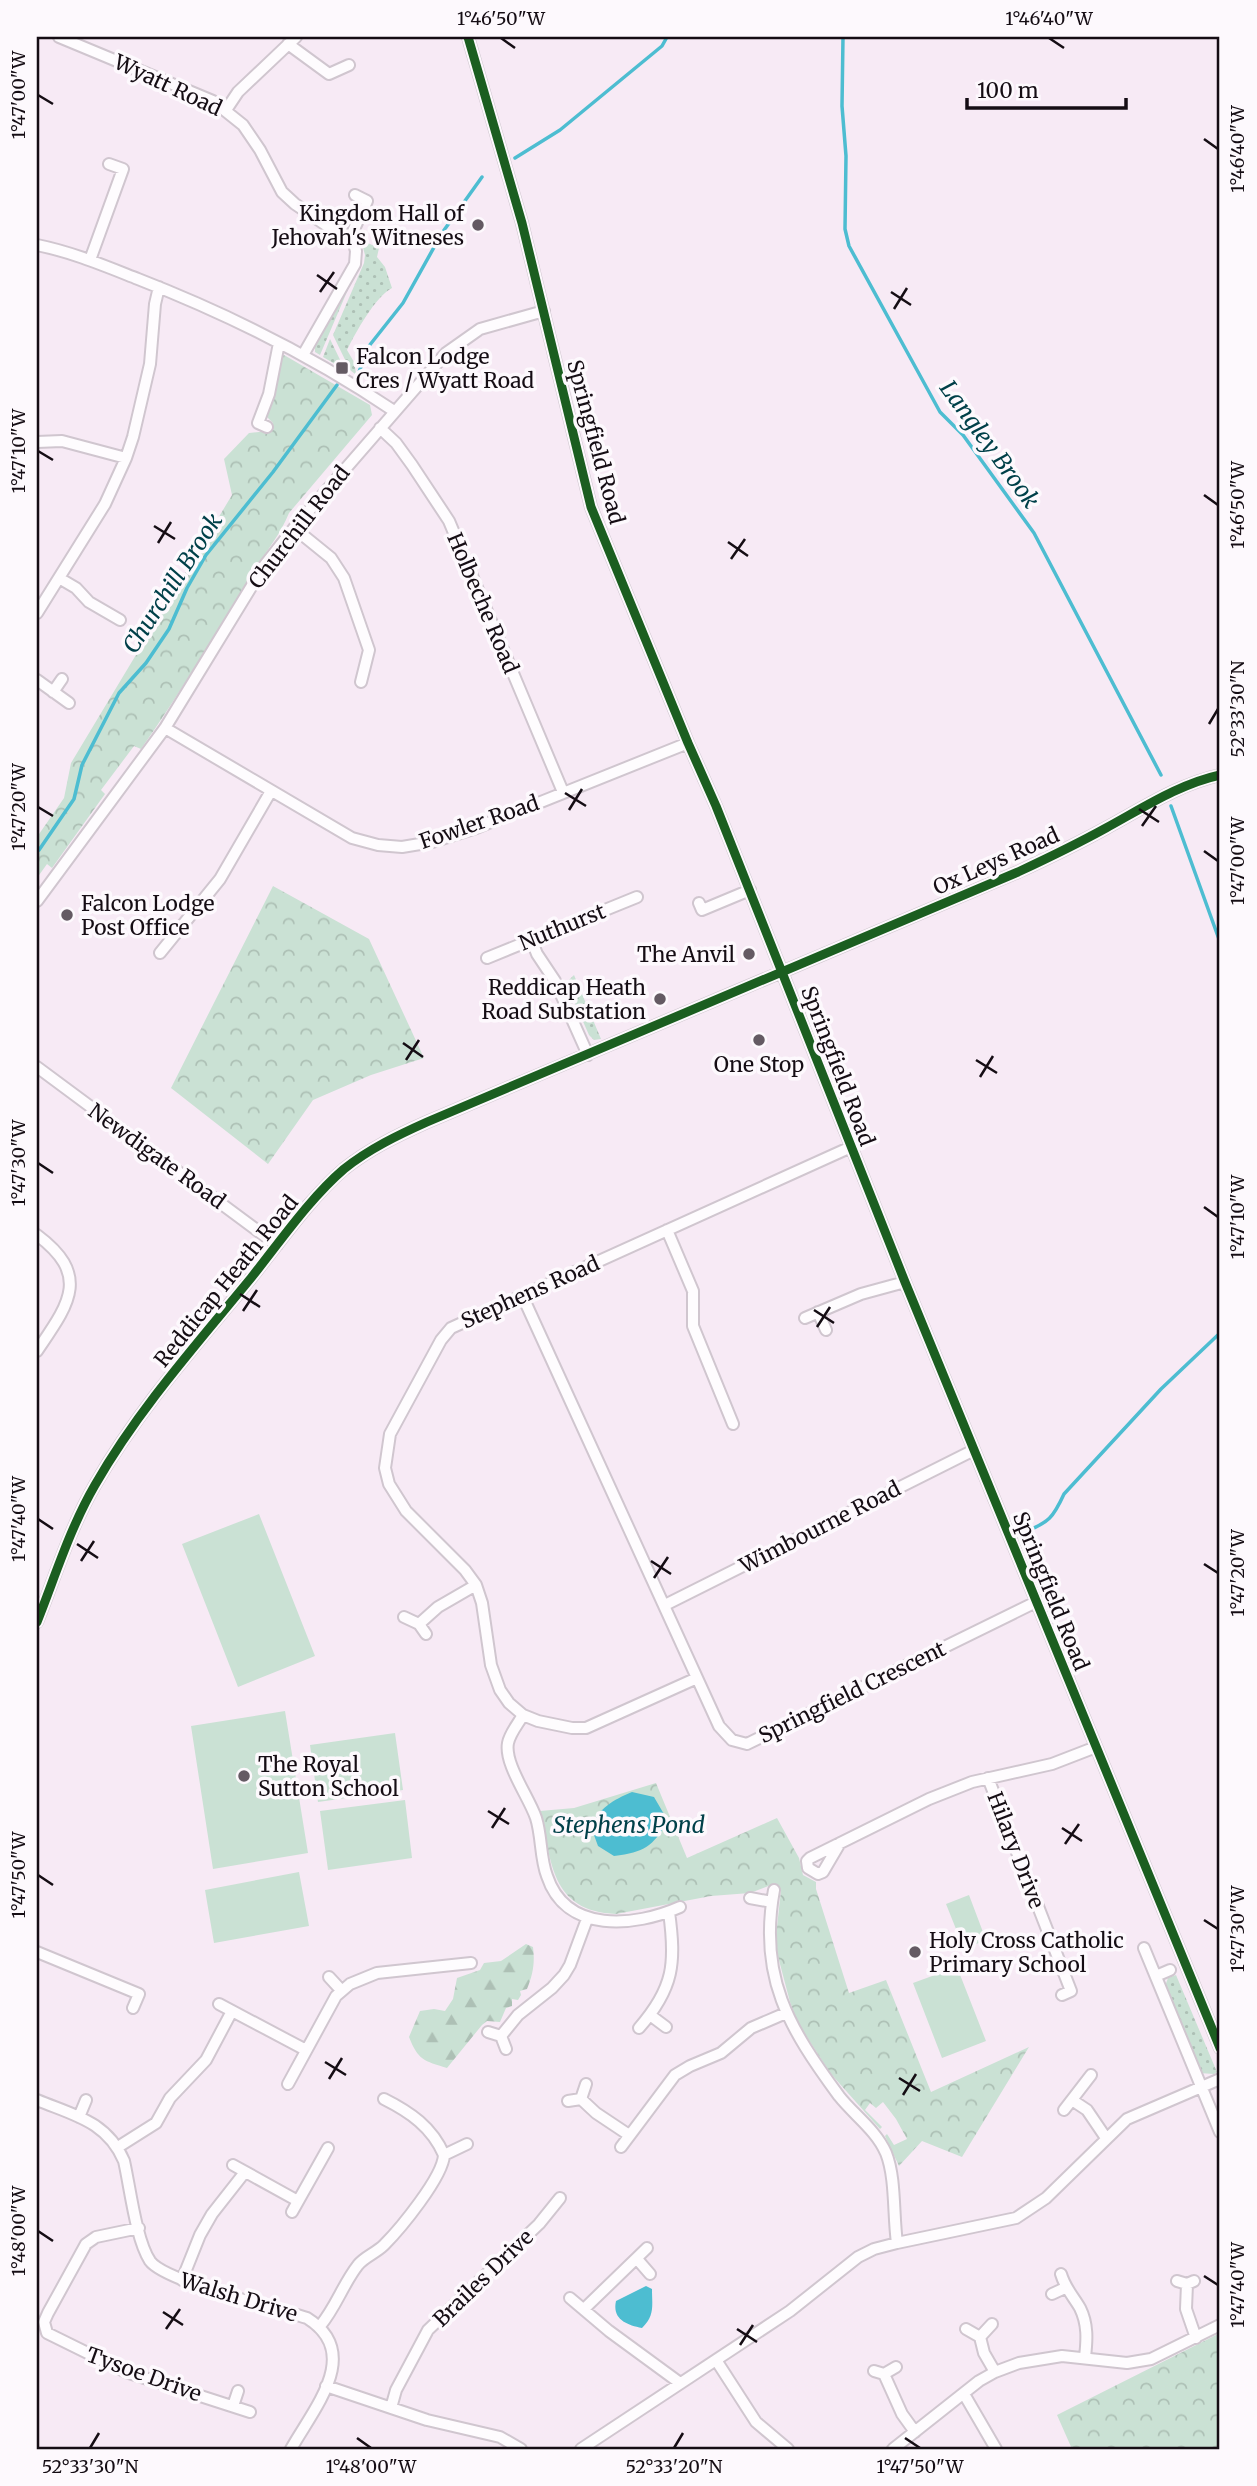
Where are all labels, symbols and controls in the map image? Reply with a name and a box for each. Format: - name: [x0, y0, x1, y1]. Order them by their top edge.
- text: 1°46'50"W: [457, 7, 546, 30]
- text: 1°46'40"W: [1005, 7, 1094, 30]
- street label: Wyatt Road: [109, 48, 227, 122]
- text: 1°47'00"W: [7, 50, 30, 139]
- scale bar: [967, 66, 1126, 110]
- text: 100 m: [977, 77, 1039, 104]
- text: 1°46'40"W: [1226, 104, 1249, 193]
- place label: Kingdom Hall of Jehovah's Witneses: [270, 200, 465, 251]
- marker: Kingdom Hall of Jehovah's Witneses: [470, 217, 486, 233]
- place label: Falcon Lodge Cres / Wyatt Road: [356, 343, 535, 394]
- street label: Springfield Road: [561, 357, 631, 527]
- marker: Falcon Lodge Cres / Wyatt Road: [334, 360, 350, 376]
- water label: Langley Brook: [934, 374, 1046, 514]
- text: 1°47'10"W: [7, 408, 30, 493]
- street label: Churchill Road: [243, 460, 356, 594]
- text: 1°46'50"W: [1226, 460, 1249, 549]
- water label: Churchill Brook: [116, 507, 228, 659]
- street label: Holbeche Road: [441, 528, 525, 678]
- text: 52°33'30"N: [1226, 661, 1249, 757]
- text: 1°47'20"W: [7, 762, 30, 851]
- street label: Fowler Road: [416, 789, 543, 855]
- text: 1°47'00"W: [1226, 816, 1249, 905]
- street label: Ox Leys Road: [929, 821, 1064, 901]
- place label: Falcon Lodge Post Office: [81, 890, 215, 941]
- street label: Nuthurst: [515, 897, 609, 957]
- marker: Falcon Lodge Post Office: [59, 907, 75, 923]
- place label: The Anvil: [637, 941, 736, 968]
- marker: The Anvil: [741, 946, 757, 962]
- place label: Reddicap Heath Road Substation: [482, 974, 646, 1025]
- street label: Springfield Road: [795, 982, 881, 1150]
- marker: Reddicap Heath Road Substation: [652, 991, 668, 1007]
- marker: One Stop: [751, 1032, 767, 1048]
- place label: One Stop: [714, 1051, 804, 1078]
- street label: Newdigate Road: [83, 1097, 231, 1215]
- text: 1°47'30"W: [7, 1118, 30, 1207]
- text: 1°47'10"W: [1226, 1174, 1249, 1259]
- street label: Reddicap Heath Road: [148, 1189, 304, 1373]
- street label: Stephens Road: [457, 1249, 604, 1335]
- text: 1°47'40"W: [7, 1475, 30, 1562]
- street label: Wimbourne Road: [734, 1475, 905, 1580]
- street label: Springfield Road: [1007, 1508, 1095, 1675]
- text: 1°47'20"W: [1226, 1528, 1249, 1617]
- street label: Springfield Crescent: [754, 1635, 950, 1749]
- place label: The Royal Sutton School: [258, 1751, 399, 1802]
- marker: The Royal Sutton School: [236, 1768, 252, 1784]
- street label: Hilary Drive: [981, 1788, 1051, 1912]
- water label: Stephens Pond: [553, 1810, 706, 1839]
- text: 1°47'50"W: [7, 1831, 30, 1918]
- text: 1°47'30"W: [1226, 1884, 1249, 1973]
- place label: Holy Cross Catholic Primary School: [929, 1927, 1124, 1978]
- marker: Holy Cross Catholic Primary School: [907, 1944, 923, 1960]
- text: 1°48'00"W: [7, 2185, 30, 2276]
- street label: Brailes Drive: [427, 2224, 539, 2332]
- text: 1°47'40"W: [1226, 2241, 1249, 2328]
- street label: Walsh Drive: [176, 2266, 301, 2328]
- street label: Tysoe Drive: [83, 2341, 205, 2407]
- text: 52°33'30"N: [42, 2455, 138, 2478]
- text: 1°48'00"W: [326, 2455, 417, 2478]
- text: 52°33'20"N: [626, 2455, 723, 2478]
- text: 1°47'50"W: [877, 2455, 964, 2478]

